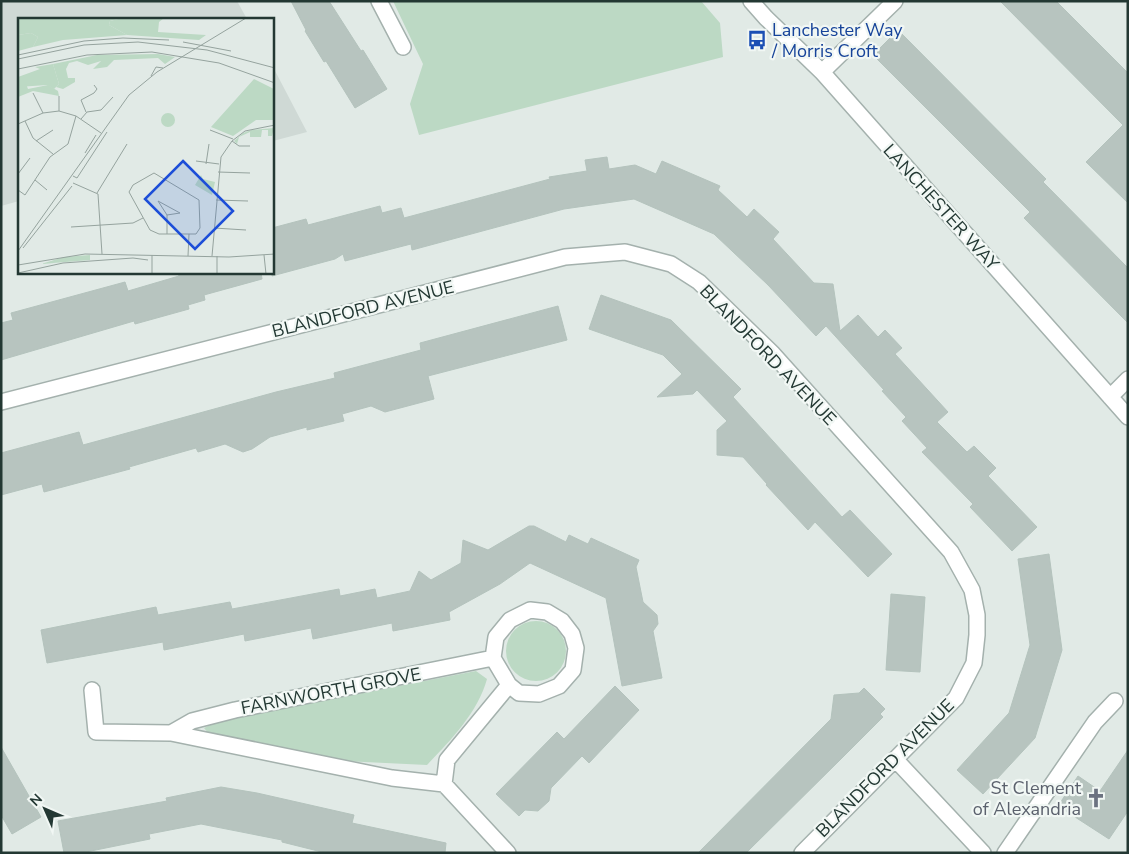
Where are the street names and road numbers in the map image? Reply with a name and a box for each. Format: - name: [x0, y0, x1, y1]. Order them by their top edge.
- street label: LANCHESTER WAY: [878, 139, 1004, 276]
- street label: BLANDFORD AVENUE: [270, 275, 456, 343]
- street label: BLANDFORD AVENUE: [695, 280, 841, 430]
- street label: FARNWORTH GROVE: [239, 662, 423, 720]
- street label: BLANDFORD AVENUE: [810, 693, 960, 843]

